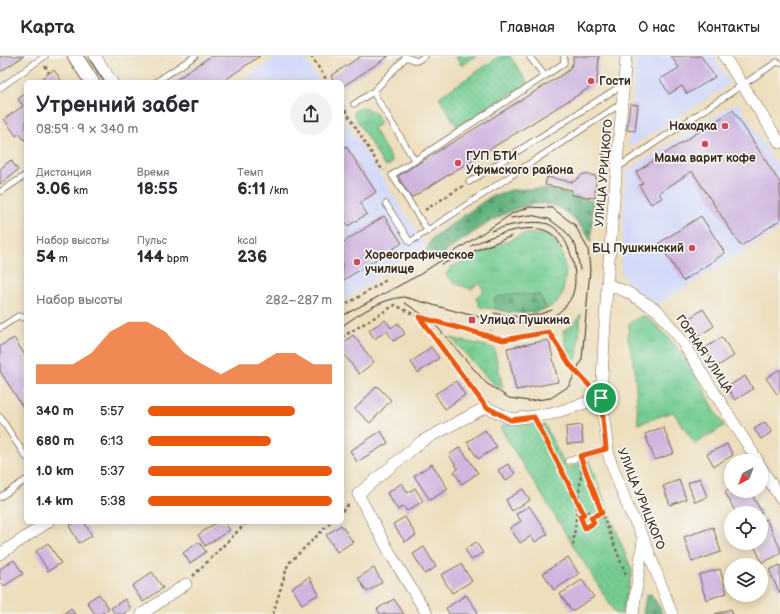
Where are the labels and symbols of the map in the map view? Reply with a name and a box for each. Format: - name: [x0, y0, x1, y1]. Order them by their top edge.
- place label: Гости: [599, 74, 631, 89]
- marker: Гости: [586, 76, 596, 86]
- street label: УЛИЦА УРИЦКОГО: [592, 118, 616, 228]
- place label: Находка: [669, 119, 718, 134]
- marker: Находка: [720, 121, 730, 131]
- marker: Мама варит кофе: [700, 139, 710, 149]
- place label: ГУП БТИ Уфимского района: [466, 149, 574, 178]
- place label: Мама варит кофе: [654, 151, 756, 166]
- marker: ГУП БТИ Уфимского района: [453, 158, 463, 168]
- place label: БЦ Пушкинский: [592, 241, 684, 256]
- marker: БЦ Пушкинский: [687, 243, 697, 253]
- place label: Хореографическое училище: [364, 248, 474, 277]
- marker: Хореографическое училище: [352, 257, 362, 267]
- street label: ГОРНАЯ УЛИЦА: [672, 312, 736, 396]
- place label: Улица Пушкина: [480, 313, 571, 328]
- marker: Улица Пушкина: [467, 315, 477, 325]
- pin: [584, 381, 618, 415]
- street label: УЛИЦА УРИЦКОГО: [614, 446, 668, 552]
- north arrow: [724, 454, 768, 498]

